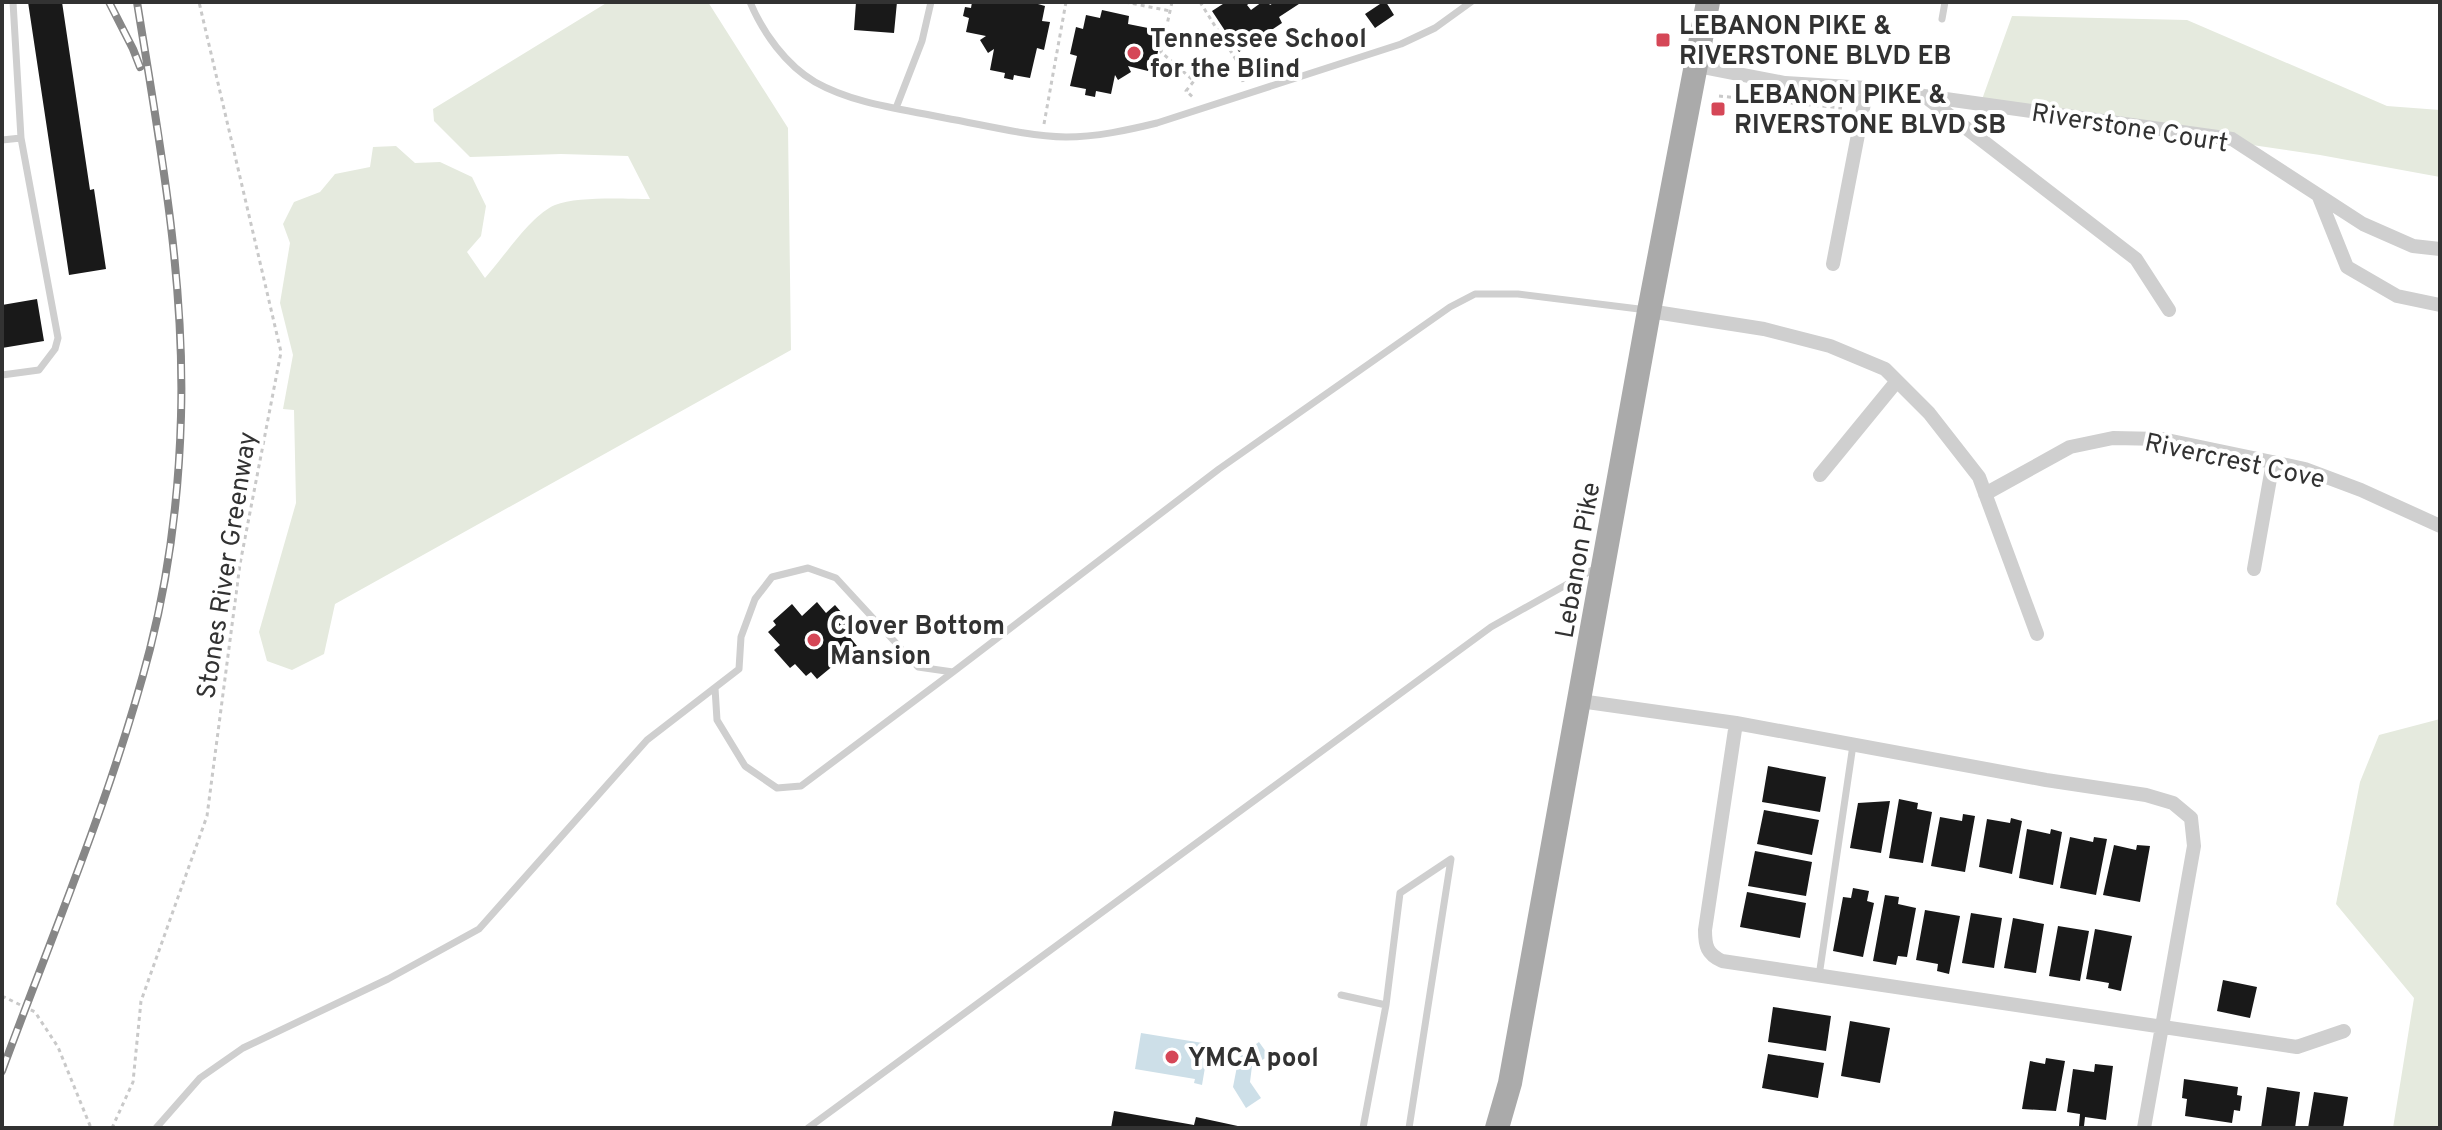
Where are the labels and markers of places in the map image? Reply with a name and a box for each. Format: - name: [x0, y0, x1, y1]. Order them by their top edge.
- place label: LEBANON PIKE & RIVERSTONE BLVD EB: [1679, 11, 1952, 74]
- place label: Tennessee School for the Blind: [1150, 24, 1367, 87]
- marker: LEBANON PIKE & RIVERSTONE BLVD EB: [1654, 31, 1672, 49]
- marker: Tennessee School for the Blind: [1125, 44, 1143, 62]
- place label: LEBANON PIKE & RIVERSTONE BLVD SB: [1734, 80, 2006, 143]
- marker: LEBANON PIKE & RIVERSTONE BLVD SB: [1709, 100, 1727, 118]
- place label: Clover Bottom Mansion: [830, 611, 1005, 674]
- marker: Clover Bottom Mansion: [805, 631, 823, 649]
- place label: YMCA pool: [1188, 1043, 1319, 1076]
- marker: YMCA pool: [1163, 1048, 1181, 1066]

